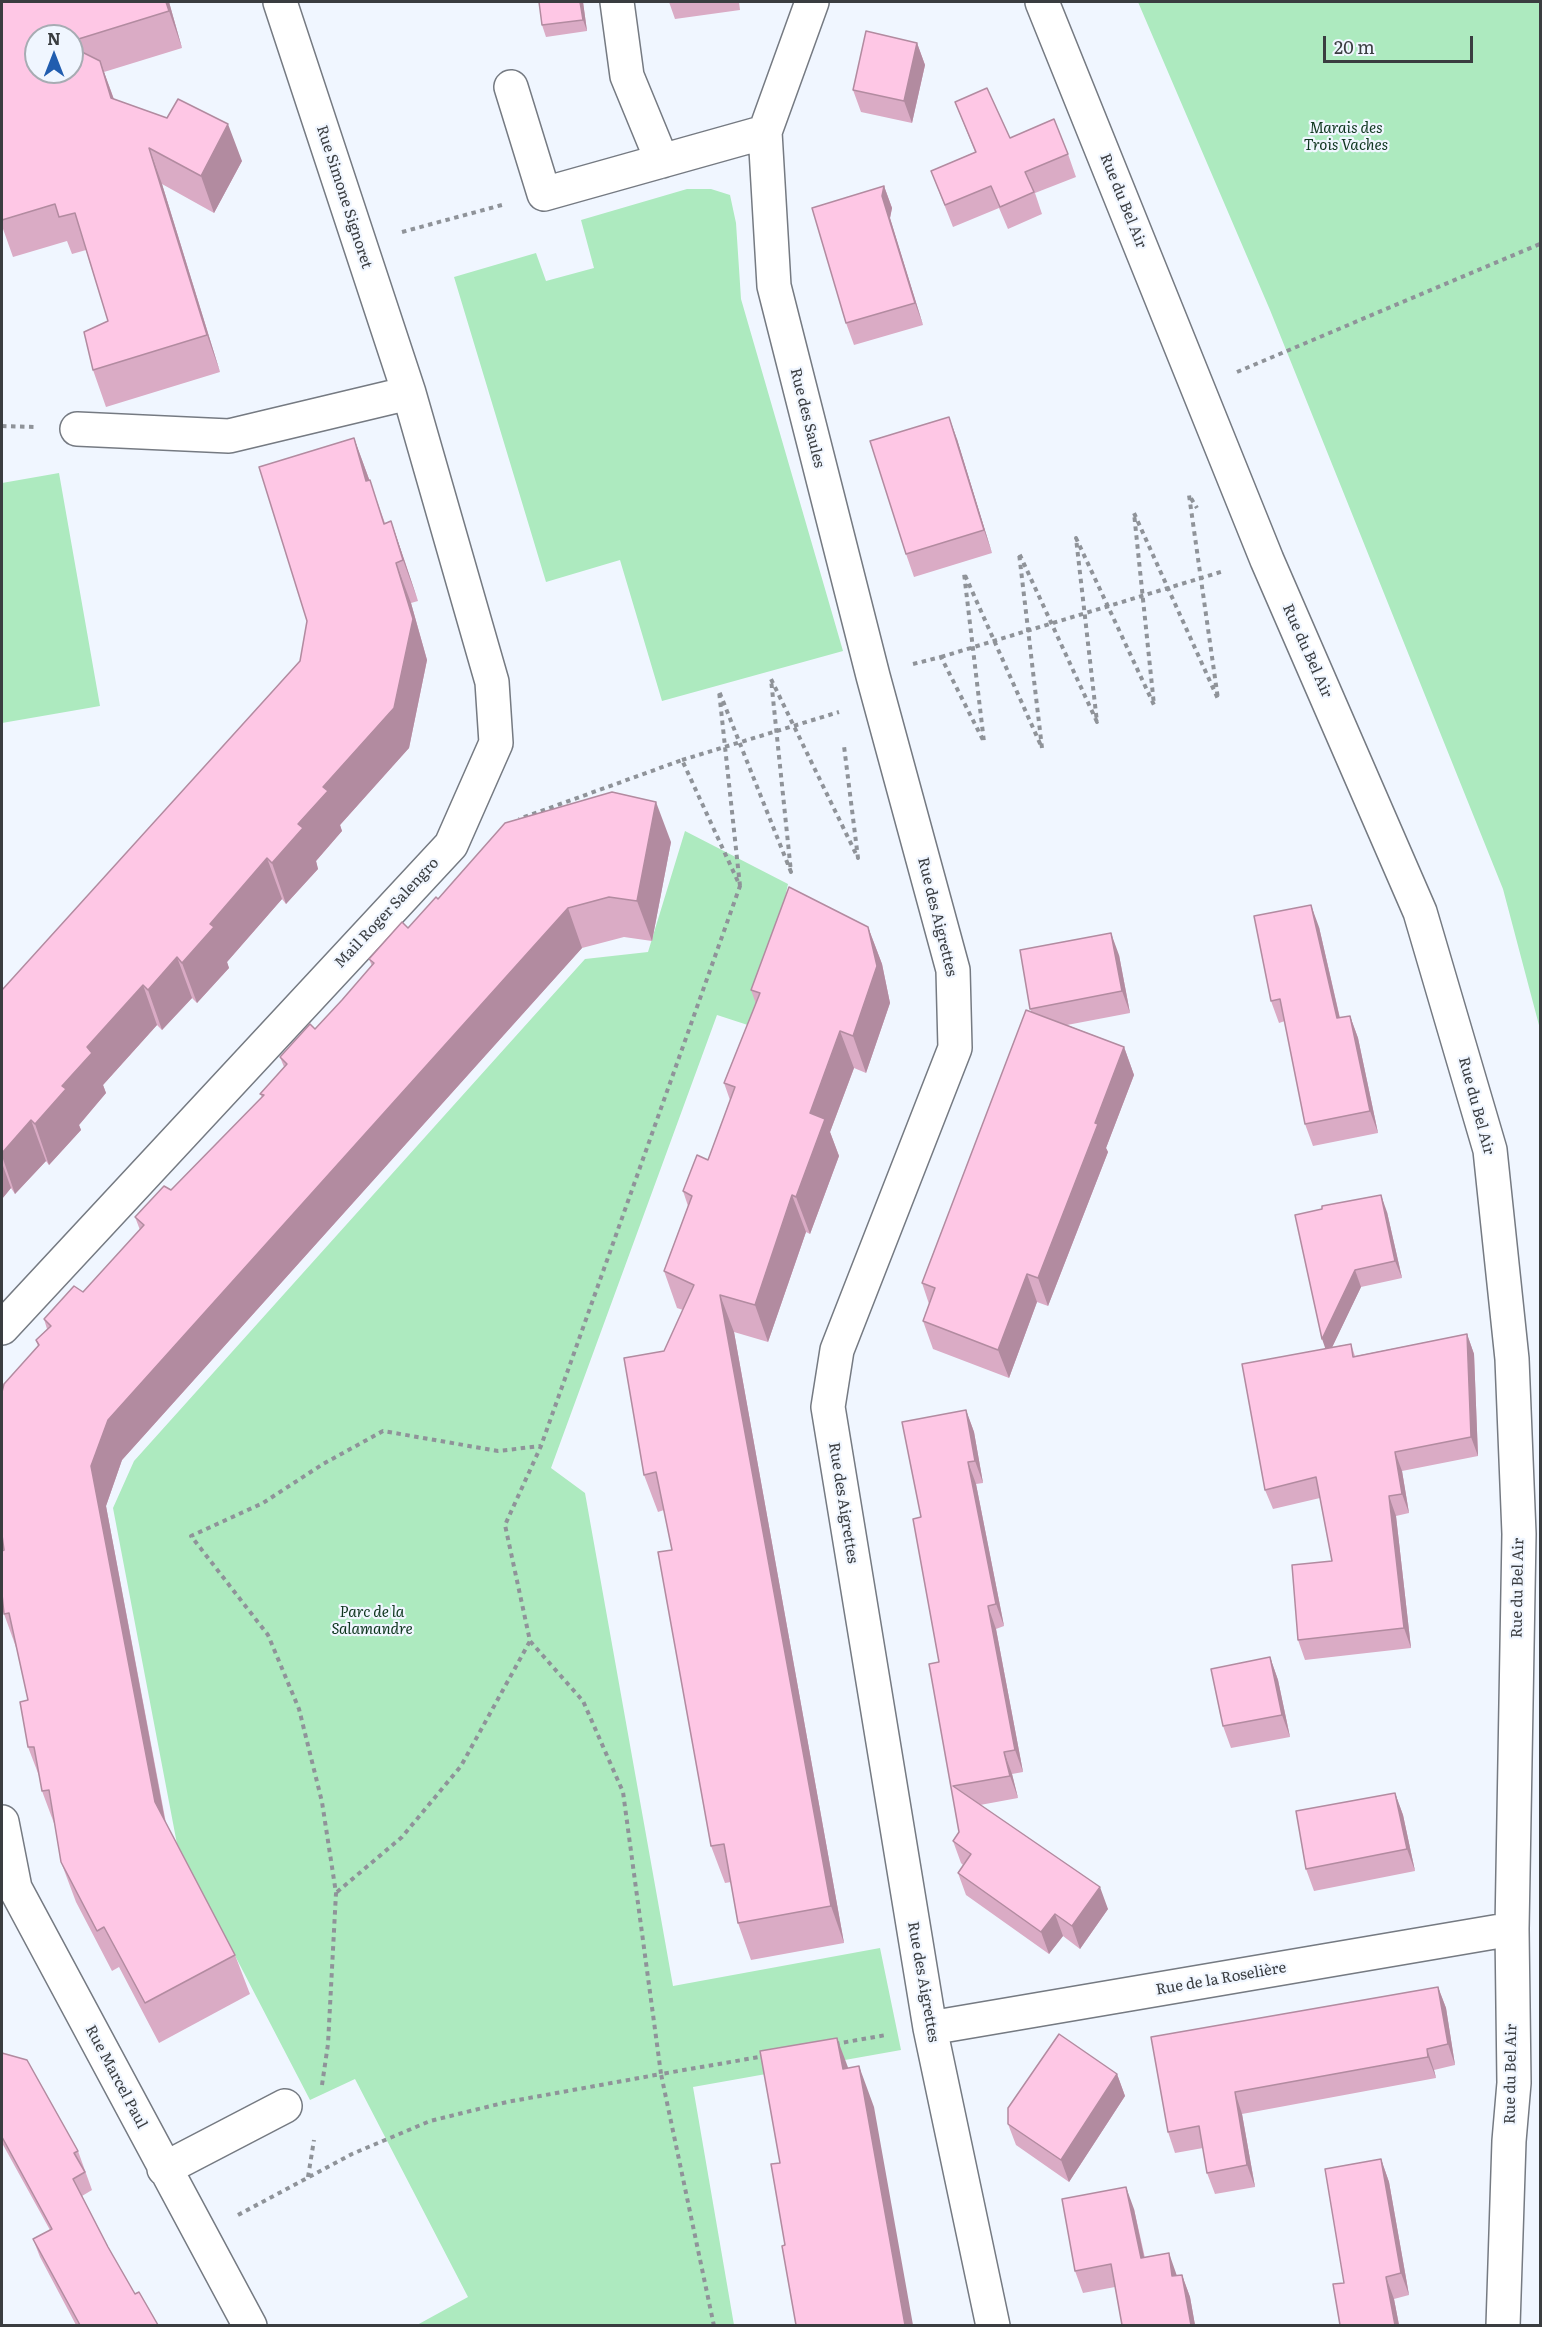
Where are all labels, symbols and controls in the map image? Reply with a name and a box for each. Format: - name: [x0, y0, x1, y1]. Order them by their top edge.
- north arrow: [24, 24, 84, 84]
- scale bar: [1326, 24, 1476, 62]
- text: N: [47, 26, 61, 50]
- text: 20 m: [1334, 33, 1375, 60]
- park label: Marais des Trois Vaches: [1304, 120, 1388, 155]
- street label: Rue Simone Signoret: [312, 123, 376, 271]
- street label: Rue du Bel Air: [1096, 151, 1150, 251]
- street label: Rue des Saules: [786, 366, 828, 470]
- street label: Rue du Bel Air: [1278, 601, 1336, 701]
- street label: Mail Roger Salengro: [331, 854, 443, 972]
- street label: Rue des Aigrettes: [913, 856, 961, 978]
- street label: Rue du Bel Air: [1454, 1055, 1498, 1157]
- street label: Rue des Aigrettes: [825, 1441, 861, 1565]
- street label: Rue du Bel Air: [1508, 1538, 1528, 1638]
- park label: Parc de la Salamandre: [331, 1604, 413, 1639]
- street label: Rue des Aigrettes: [904, 1920, 942, 2044]
- street label: Rue de la Roselière: [1154, 1959, 1288, 1999]
- street label: Rue Marcel Paul: [81, 2022, 151, 2132]
- street label: Rue du Bel Air: [1501, 2024, 1521, 2124]

